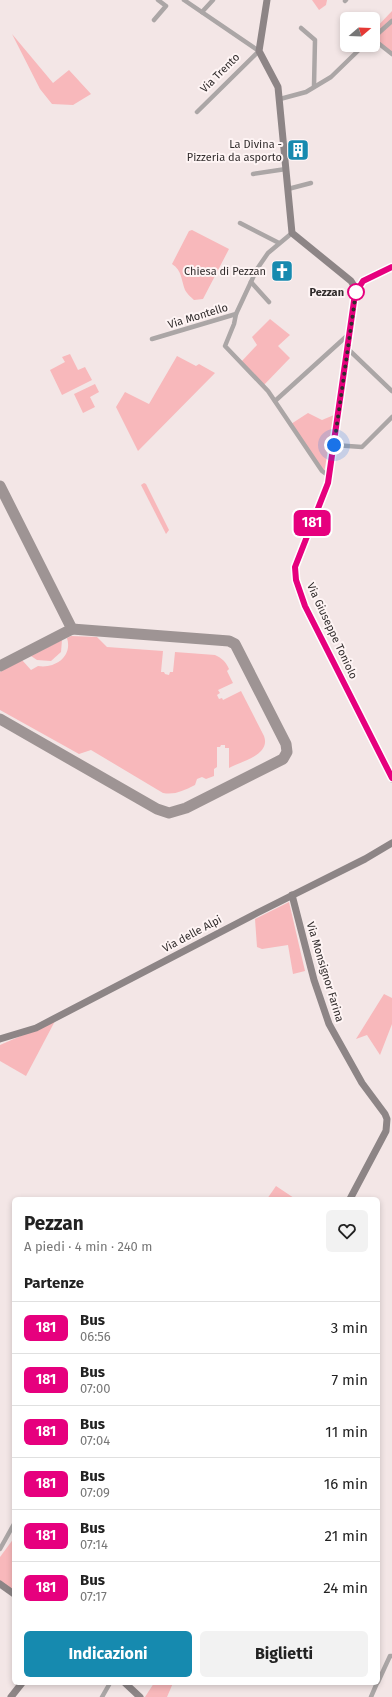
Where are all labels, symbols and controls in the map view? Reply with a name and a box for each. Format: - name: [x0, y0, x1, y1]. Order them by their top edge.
- north arrow: [340, 12, 380, 52]
- map controls: [340, 12, 380, 52]
- street label: Via Trento: [198, 51, 242, 95]
- building icon: La Divina - Pizzeria da asporto: [285, 137, 311, 163]
- place label: La Divina - Pizzeria da asporto: [187, 138, 282, 164]
- church icon: Chiesa di Pezzan: [269, 258, 295, 284]
- place label: Chiesa di Pezzan: [184, 265, 266, 278]
- marker: Pezzan: [347, 283, 365, 301]
- place label: Pezzan: [309, 286, 344, 299]
- street label: Via Montello: [166, 301, 230, 331]
- your location: [324, 435, 344, 455]
- line badge: 181: [289, 510, 335, 536]
- text: 181: [302, 514, 322, 531]
- street label: Via Giuseppe Toniolo: [304, 581, 360, 681]
- street label: Via delle Alpi: [160, 913, 224, 955]
- street label: Via Monsignor Farina: [304, 920, 346, 1024]
- button: heart: [326, 1210, 368, 1252]
- text: Pezzan: [24, 1212, 84, 1235]
- text: A piedi · 4 min · 240 m: [24, 1239, 152, 1254]
- text: Partenze: [24, 1274, 84, 1292]
- text: Bus: [80, 1311, 105, 1329]
- text: 181: [36, 1319, 56, 1336]
- text: 3 min: [331, 1319, 368, 1337]
- text: 06:56: [80, 1329, 111, 1344]
- text: Bus: [80, 1363, 105, 1381]
- text: 181: [36, 1371, 56, 1388]
- text: 7 min: [331, 1371, 368, 1389]
- text: 07:00: [80, 1381, 110, 1396]
- text: Bus: [80, 1415, 105, 1433]
- text: 181: [36, 1423, 56, 1440]
- text: 11 min: [325, 1423, 368, 1441]
- text: 07:04: [80, 1433, 110, 1448]
- text: Bus: [80, 1467, 105, 1485]
- text: 181: [36, 1475, 56, 1492]
- text: 16 min: [324, 1475, 368, 1493]
- text: 07:09: [80, 1485, 110, 1500]
- text: Bus: [80, 1519, 105, 1537]
- text: 181: [36, 1527, 56, 1544]
- text: 21 min: [325, 1527, 368, 1545]
- text: 07:14: [80, 1537, 108, 1552]
- text: Bus: [80, 1571, 105, 1589]
- text: 181: [36, 1579, 56, 1596]
- text: 24 min: [323, 1579, 368, 1597]
- text: 07:17: [80, 1589, 107, 1604]
- button: Indicazioni: [24, 1631, 192, 1677]
- button: Biglietti: [200, 1631, 368, 1677]

